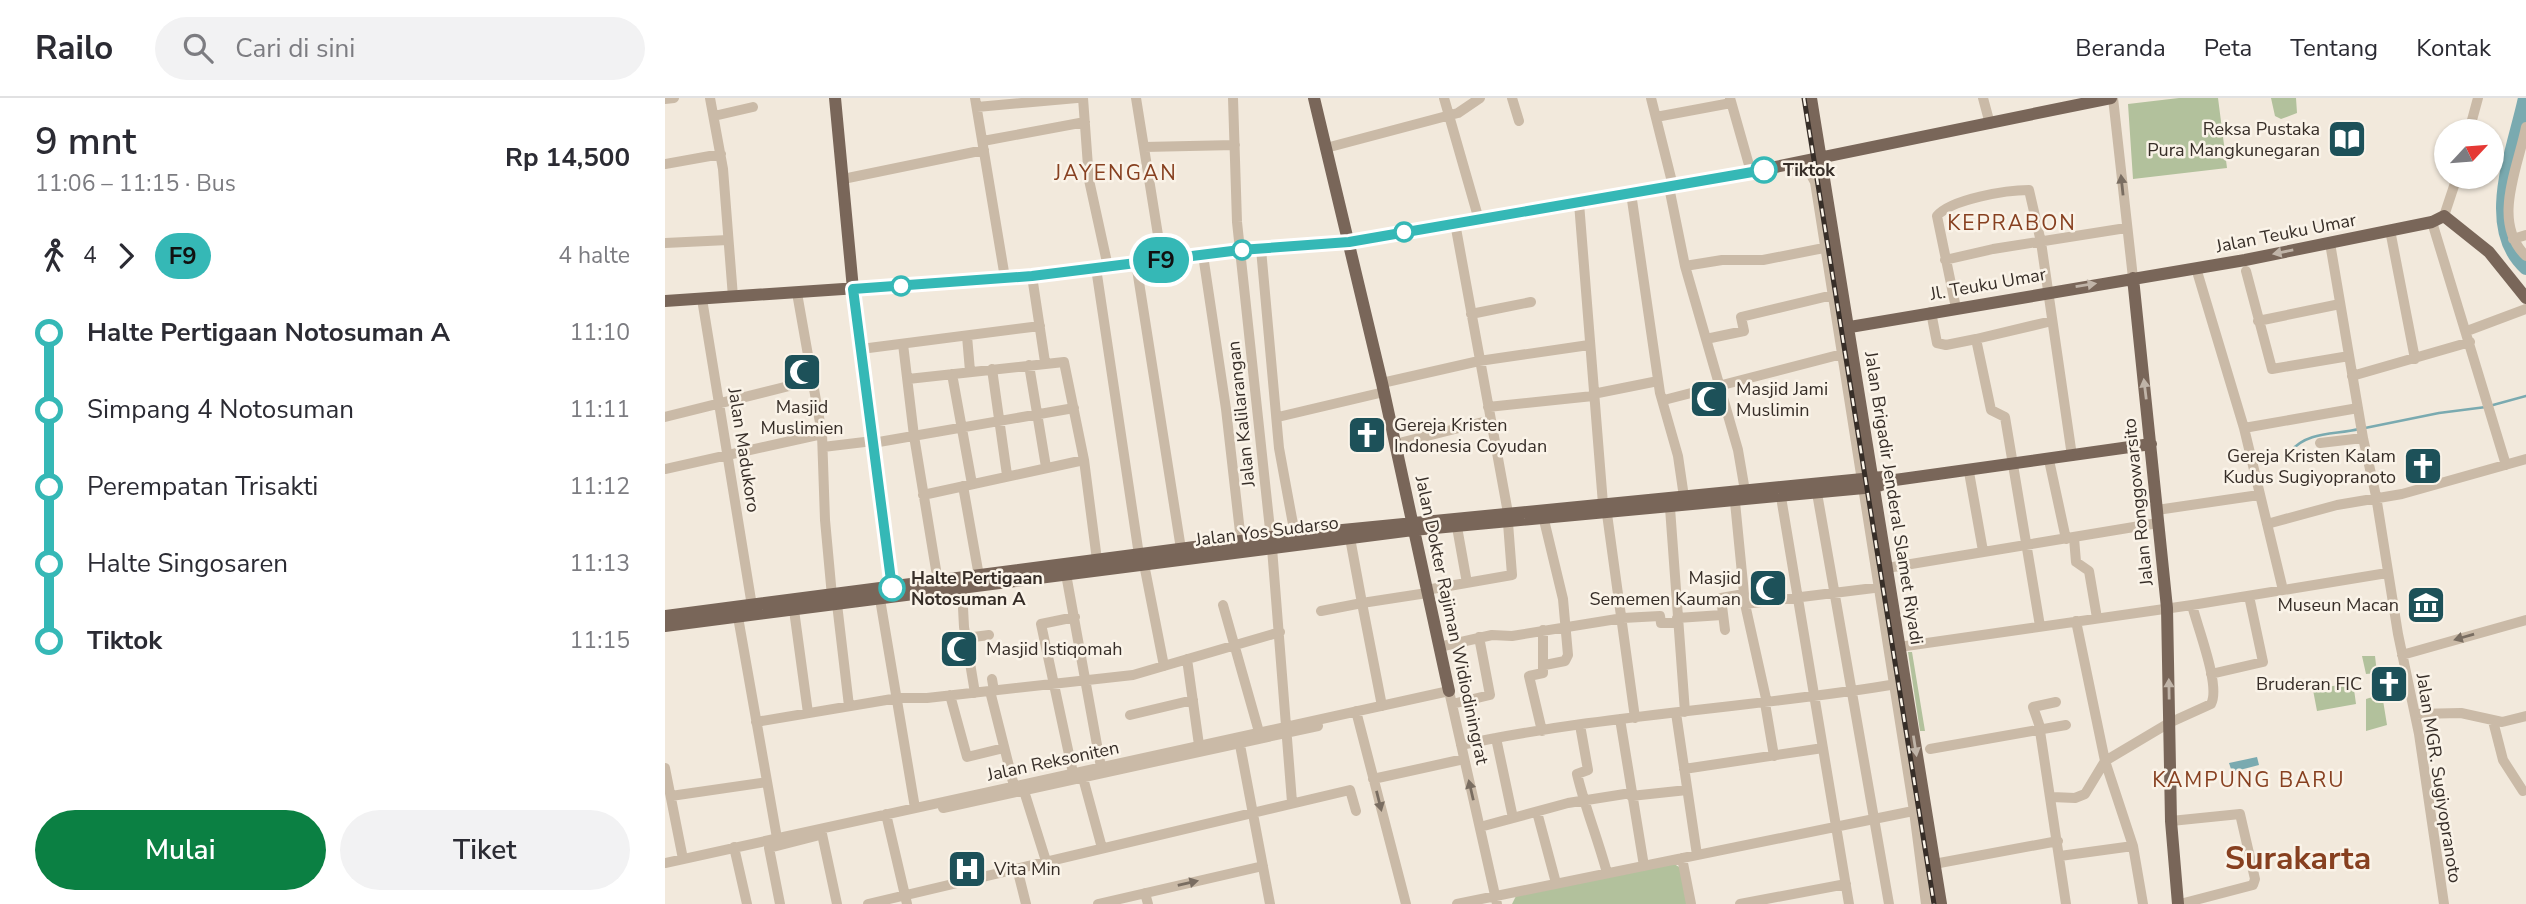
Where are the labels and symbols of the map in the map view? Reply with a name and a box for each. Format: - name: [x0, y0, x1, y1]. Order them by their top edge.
- place label: Reksa Pustaka Pura Mangkunegaran: [2147, 117, 2320, 162]
- library icon: Reksa Pustaka Pura Mangkunegaran: [2326, 118, 2368, 160]
- north arrow: [2434, 119, 2504, 189]
- marker: Tiktok: [1751, 157, 1777, 183]
- place label: Tiktok: [1783, 158, 1835, 182]
- district label: JAYENGAN: [1053, 159, 1178, 187]
- one-way arrow: [2116, 174, 2127, 196]
- street label: Jalan Teuku Umar: [2213, 208, 2359, 259]
- district label: KEPRABON: [1947, 209, 2077, 237]
- unlabelled marker: [1394, 222, 1414, 242]
- line badge: F9: [1129, 237, 1193, 283]
- unlabelled marker: [1232, 240, 1252, 260]
- one-way arrow: [2272, 247, 2294, 258]
- street label: Jl. Teuku Umar: [1927, 262, 2048, 306]
- unlabelled marker: [891, 276, 911, 296]
- one-way arrow: [2075, 279, 2097, 290]
- street label: Jalan Kalilarangan: [1221, 340, 1261, 489]
- street label: Jalan Brigadir Jenderal Slamet Riyadi: [1859, 349, 1929, 646]
- mosque icon: Masjid Muslimien: [781, 351, 823, 393]
- place label: Masjid Jami Muslimin: [1736, 377, 1828, 422]
- mosque icon: Masjid Jami Muslimin: [1688, 378, 1730, 420]
- one-way arrow: [2139, 378, 2150, 400]
- street label: Jalan Madukoro: [722, 385, 766, 514]
- place label: Masjid Muslimien: [760, 395, 844, 440]
- place label: Gereja Kristen Indonesia Coyudan: [1394, 413, 1547, 458]
- church icon: Gereja Kristen Indonesia Coyudan: [1346, 414, 1388, 456]
- street label: Jalan Ronggowarsito: [2117, 417, 2159, 588]
- place label: Gereja Kristen Kalam Kudus Sugiyopranoto: [2223, 444, 2396, 489]
- church icon: Gereja Kristen Kalam Kudus Sugiyopranoto: [2402, 445, 2444, 487]
- street label: Jalan Dokter Rajiman Widiodiningrat: [1409, 472, 1495, 767]
- street label: Jalan Yos Sudarso: [1193, 510, 1340, 552]
- place label: Halte Pertigaan Notosuman A: [911, 566, 1043, 611]
- place label: Masjid Sememen Kauman: [1589, 566, 1741, 611]
- mosque icon: Masjid Sememen Kauman: [1747, 567, 1789, 609]
- marker: Halte Pertigaan Notosuman A: [879, 575, 905, 601]
- museum icon: Museun Macan: [2405, 584, 2447, 626]
- place label: Museun Macan: [2277, 593, 2399, 617]
- mosque icon: Masjid Istiqomah: [938, 628, 980, 670]
- one-way arrow: [2453, 633, 2474, 643]
- place label: Masjid Istiqomah: [986, 637, 1122, 661]
- church icon: Bruderan FIC: [2368, 663, 2410, 705]
- street label: Jalan MGR. Sugiyopranoto: [2410, 670, 2467, 885]
- place label: Bruderan FIC: [2256, 672, 2362, 696]
- one-way arrow: [2163, 678, 2174, 700]
- street label: Jalan Reksoniten: [984, 735, 1121, 787]
- one-way arrow: [1910, 735, 1921, 757]
- district label: KAMPUNG BARU: [2152, 766, 2346, 794]
- one-way arrow: [1466, 779, 1477, 801]
- one-way arrow: [1374, 790, 1385, 812]
- district label: Surakarta: [2225, 837, 2371, 880]
- hospital icon: Vita Min: [946, 848, 988, 890]
- place label: Vita Min: [993, 857, 1061, 881]
- one-way arrow: [1177, 877, 1199, 888]

